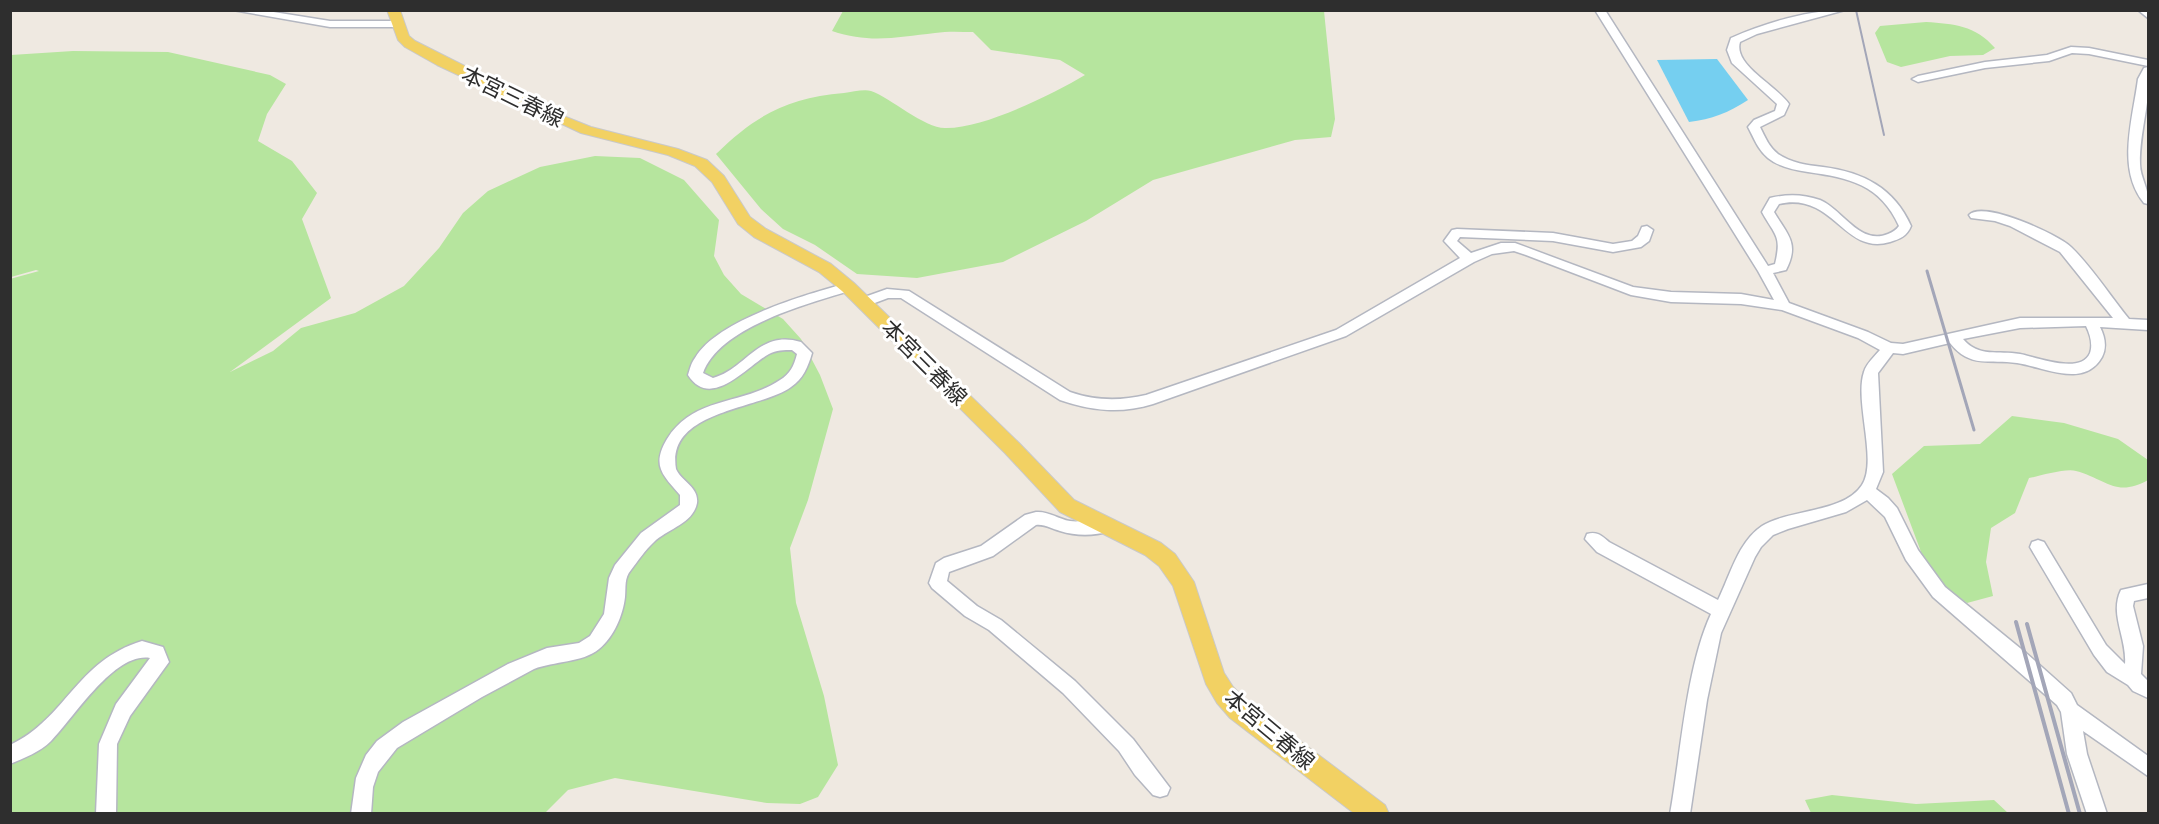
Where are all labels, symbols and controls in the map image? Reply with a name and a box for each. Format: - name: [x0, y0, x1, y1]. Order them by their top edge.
- street label: 本宮三春線: [458, 60, 568, 132]
- street label: 本宮三春線: [877, 314, 973, 410]
- street label: 本宮三春線: [1219, 683, 1321, 775]

